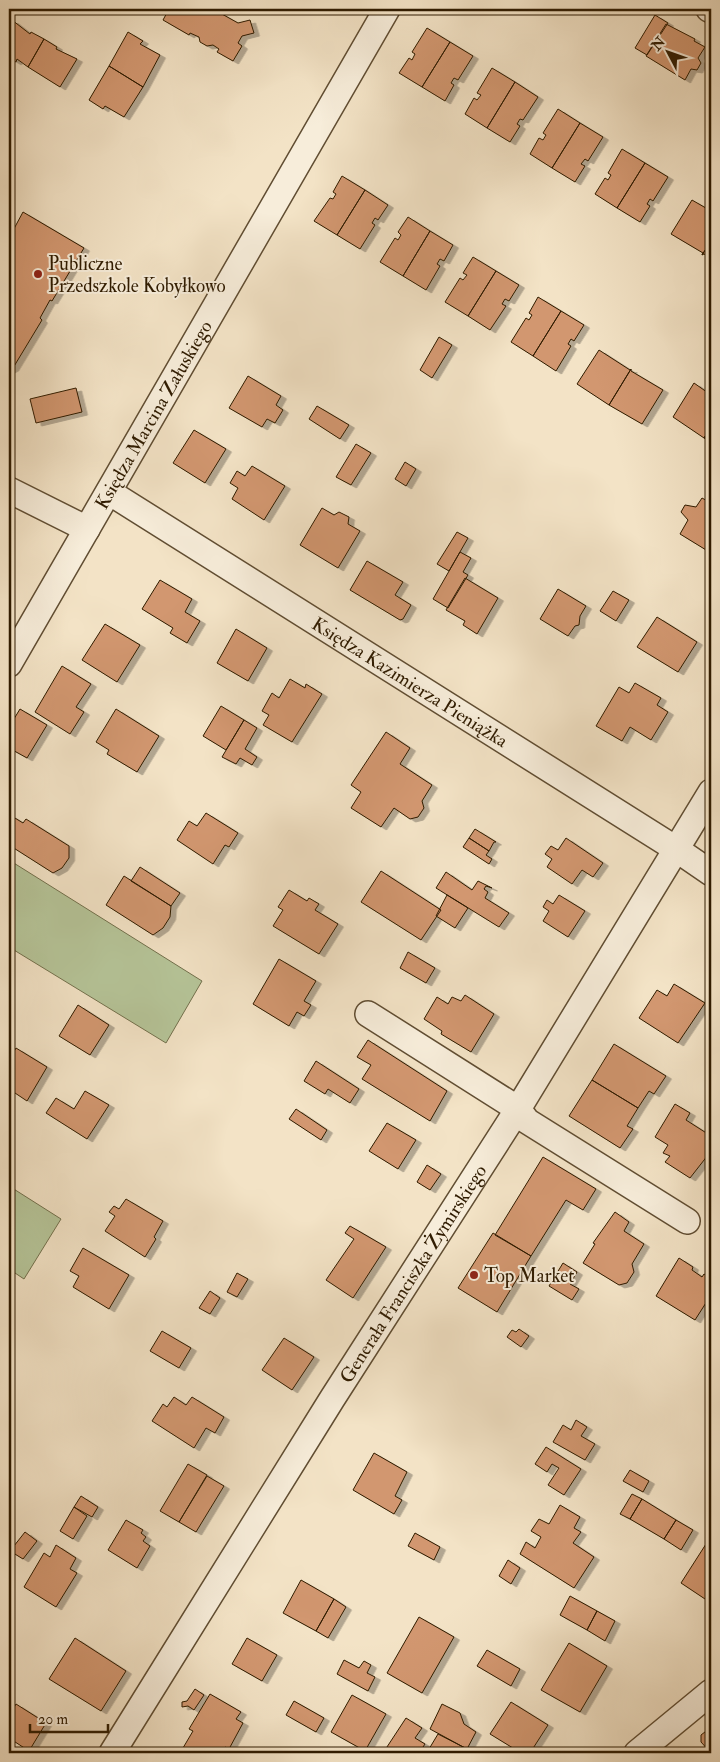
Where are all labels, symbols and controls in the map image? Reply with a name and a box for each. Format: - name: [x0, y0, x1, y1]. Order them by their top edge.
- north arrow: [642, 28, 692, 78]
- text: N: [647, 33, 669, 55]
- place label: Publiczne Przedszkole Kobyłkowo: [48, 252, 226, 298]
- marker: Publiczne Przedszkole Kobyłkowo: [32, 268, 44, 280]
- street label: Księdza Marcina Załuskiego: [90, 316, 218, 514]
- street label: Księdza Kazimierza Pieniążka: [307, 612, 512, 753]
- street label: Generała Franciszka Żymirskiego: [335, 1160, 492, 1388]
- place label: Top Market: [484, 1264, 574, 1289]
- marker: Top Market: [468, 1269, 480, 1281]
- scale bar: [30, 1702, 108, 1734]
- text: 20 m: [38, 1710, 68, 1729]

